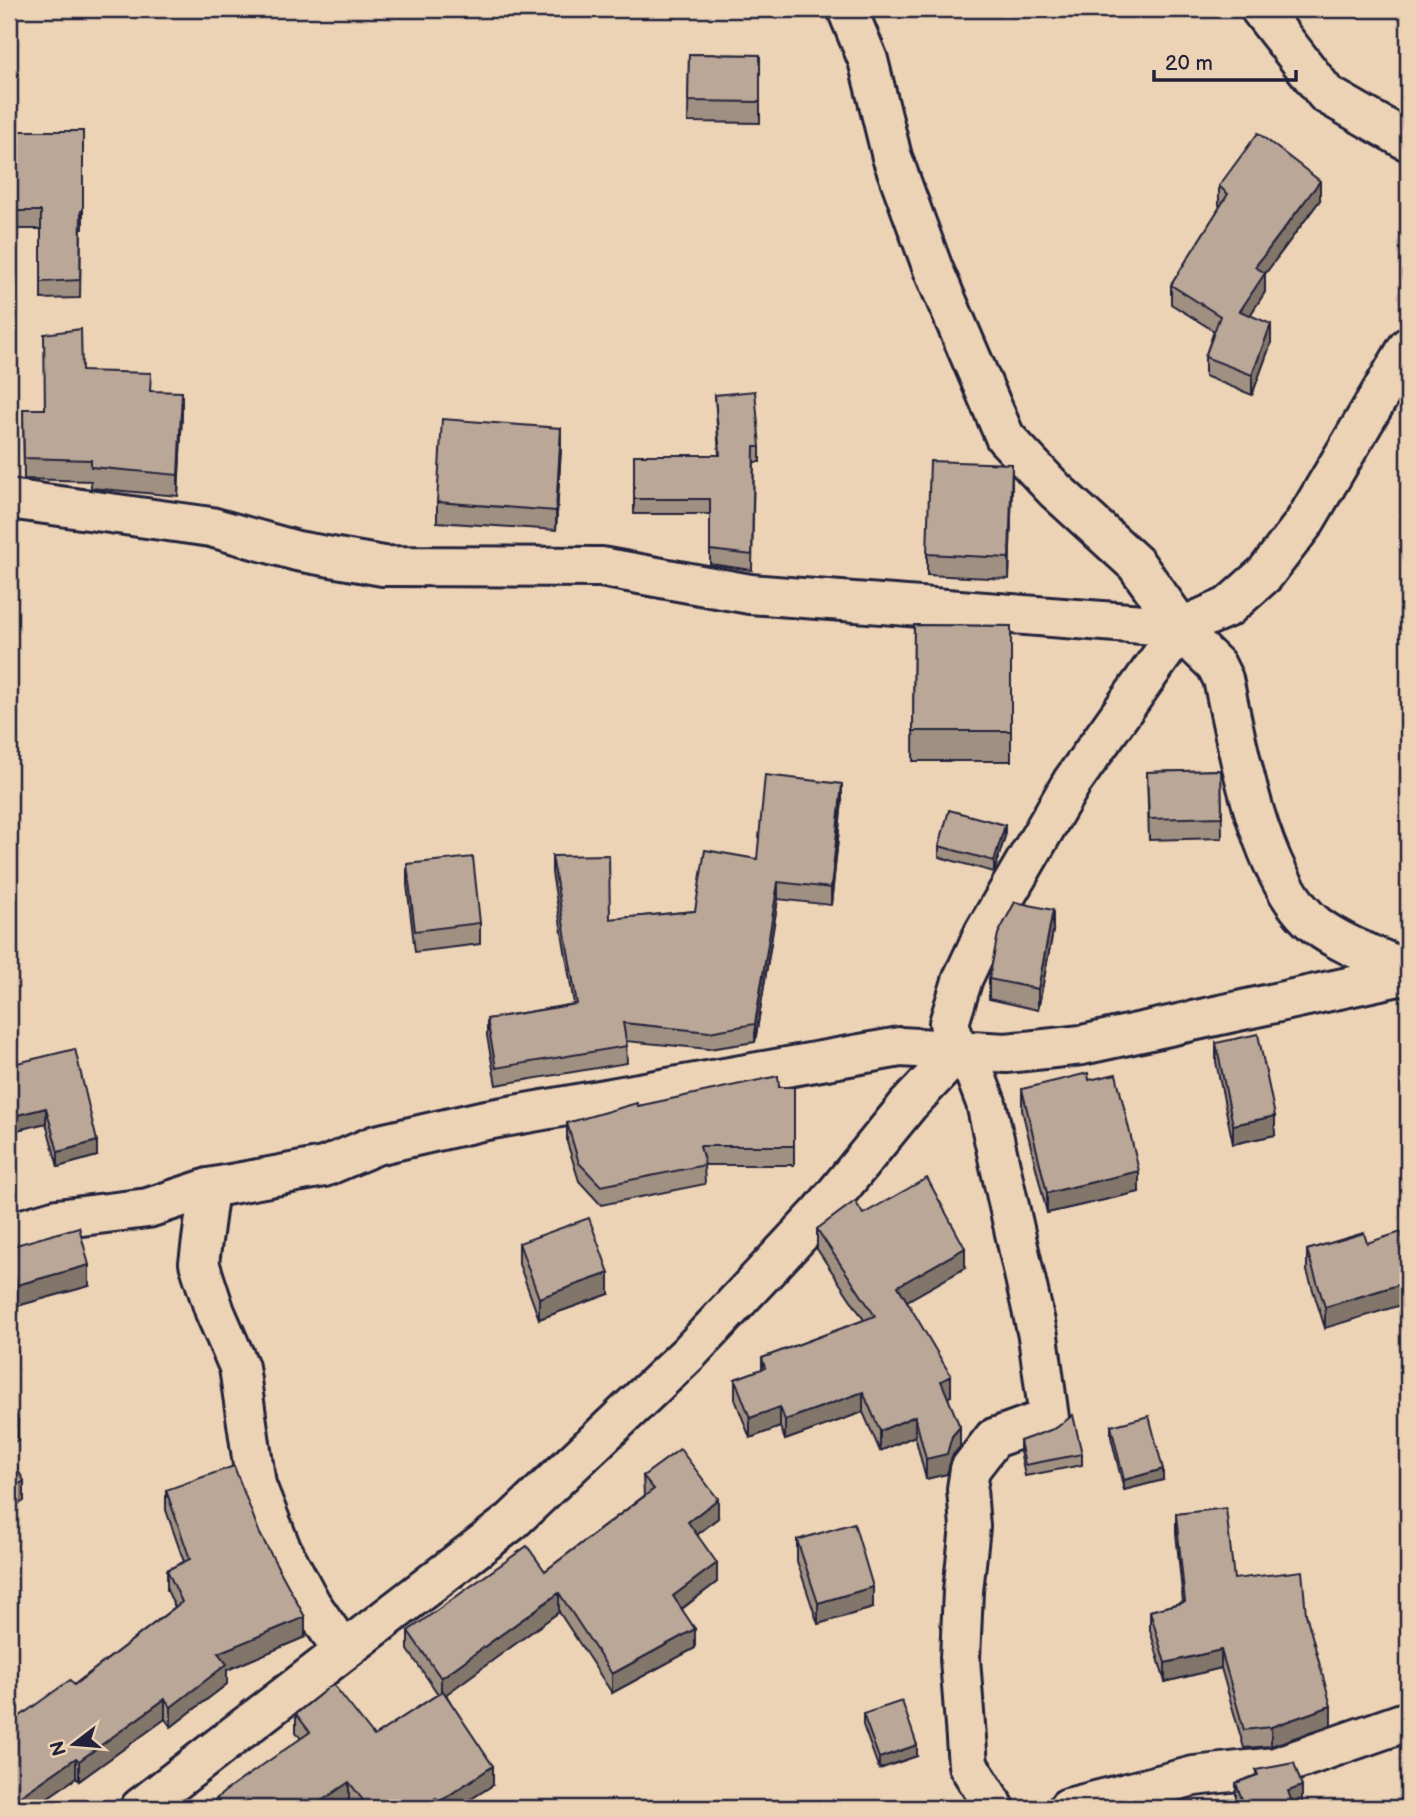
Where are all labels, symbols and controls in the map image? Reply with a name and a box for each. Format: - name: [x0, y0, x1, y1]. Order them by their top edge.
- scale bar: [1154, 38, 1296, 82]
- text: 20 m: [1165, 51, 1213, 76]
- north arrow: [38, 1708, 108, 1778]
- text: N: [46, 1738, 72, 1758]

